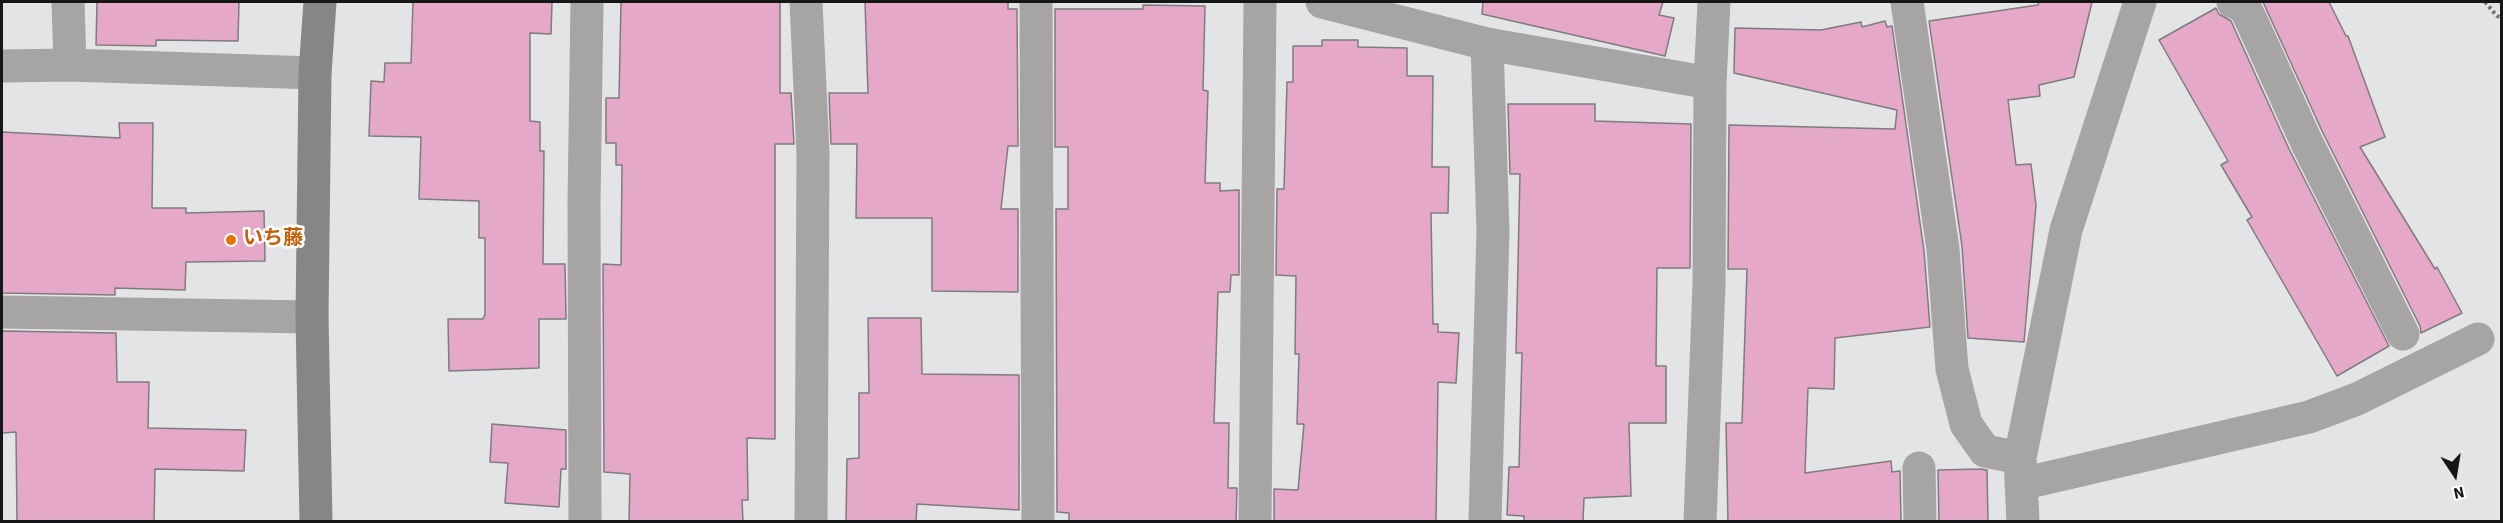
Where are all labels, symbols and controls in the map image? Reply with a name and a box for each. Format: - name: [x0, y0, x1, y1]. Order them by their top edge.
- place label: いち藤: [243, 228, 303, 252]
- marker: いち藤: [224, 233, 238, 247]
- north arrow: [2425, 445, 2485, 505]
- text: N: [2451, 481, 2466, 504]

